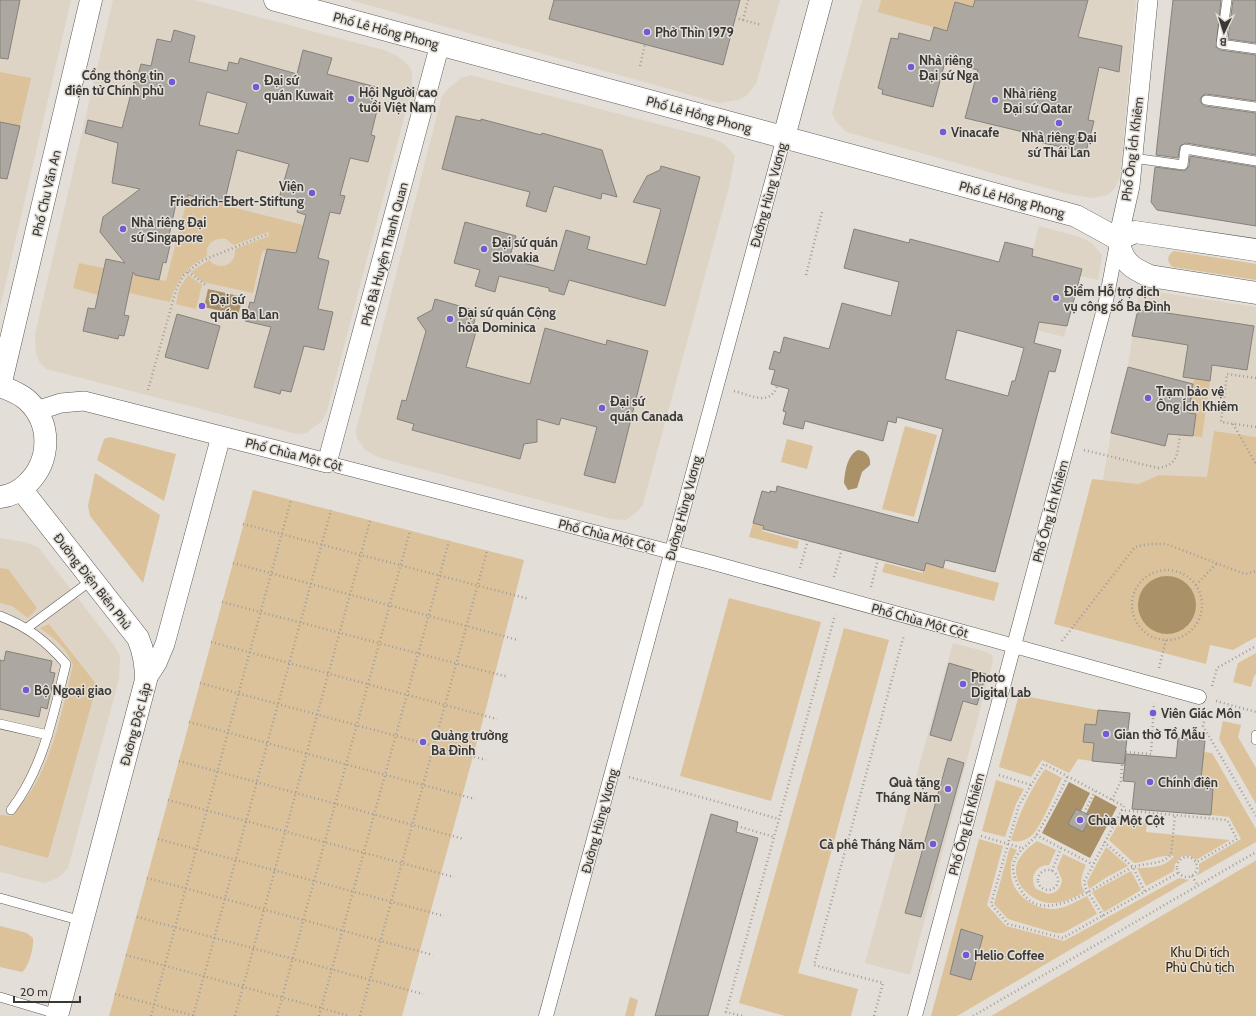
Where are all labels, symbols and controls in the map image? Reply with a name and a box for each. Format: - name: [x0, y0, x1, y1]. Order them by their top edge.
- street label: Phố Lê Hồng Phong: [331, 8, 441, 52]
- north arrow: [1204, 12, 1244, 52]
- place label: Phở Thìn 1979: [655, 24, 734, 40]
- marker: Phở Thìn 1979: [642, 27, 652, 37]
- text: B: [1219, 35, 1227, 49]
- place label: Nhà riêng Đại sứ Nga: [919, 52, 979, 83]
- marker: Nhà riêng Đại sứ Nga: [906, 62, 916, 72]
- place label: Cổng thông tin điện tử Chính phủ: [65, 67, 164, 98]
- place label: Đại sứ quán Kuwait: [264, 72, 334, 103]
- marker: Cổng thông tin điện tử Chính phủ: [167, 77, 177, 87]
- marker: Đại sứ quán Kuwait: [251, 82, 261, 92]
- place label: Hội Người cao tuổi Việt Nam: [359, 84, 438, 115]
- place label: Nhà riêng Đại sứ Qatar: [1003, 85, 1073, 116]
- street label: Phố Lê Hồng Phong: [644, 92, 754, 136]
- marker: Hội Người cao tuổi Việt Nam: [346, 94, 356, 104]
- marker: Nhà riêng Đại sứ Qatar: [990, 95, 1000, 105]
- street label: Phố Ông Ích Khiêm: [1117, 96, 1146, 202]
- marker: Nhà riêng Đại sứ Thái Lan: [1054, 118, 1064, 128]
- place label: Vinacafe: [951, 124, 999, 140]
- marker: Vinacafe: [938, 127, 948, 137]
- place label: Nhà riêng Đại sứ Thái Lan: [1021, 129, 1097, 160]
- street label: Đường Hùng Vương: [746, 140, 790, 249]
- street label: Phố Chu Văn An: [28, 148, 64, 238]
- street label: Phố Lê Hồng Phong: [957, 177, 1067, 221]
- place label: Viện Friedrich-Ebert-Stiftung: [170, 178, 304, 209]
- street label: Phố Bà Huyện Thanh Quan: [357, 180, 411, 328]
- marker: Viện Friedrich-Ebert-Stiftung: [307, 188, 317, 198]
- place label: Nhà riêng Đại sứ Singapore: [131, 214, 206, 245]
- marker: Nhà riêng Đại sứ Singapore: [118, 224, 128, 234]
- place label: Đại sứ quán Slovakia: [492, 234, 558, 265]
- marker: Đại sứ quán Slovakia: [479, 244, 489, 254]
- place label: Điểm Hỗ trợ dịch vụ công số Ba Đình: [1064, 283, 1171, 314]
- place label: Đại sứ quán Ba Lan: [210, 291, 279, 322]
- marker: Điểm Hỗ trợ dịch vụ công số Ba Đình: [1051, 293, 1061, 303]
- marker: Đại sứ quán Ba Lan: [197, 301, 207, 311]
- place label: Đại sứ quán Cộng hòa Dominica: [458, 304, 556, 335]
- marker: Đại sứ quán Cộng hòa Dominica: [445, 314, 455, 324]
- place label: Trạm bảo vệ Ông Ích Khiêm: [1156, 383, 1238, 414]
- place label: Đại sứ quán Canada: [610, 393, 684, 424]
- marker: Trạm bảo vệ Ông Ích Khiêm: [1143, 393, 1153, 403]
- marker: Đại sứ quán Canada: [597, 403, 607, 413]
- street label: Phố Chùa Một Cột: [244, 434, 345, 474]
- street label: Đường Hùng Vương: [661, 453, 705, 562]
- street label: Phố Ông Ích Khiêm: [1028, 458, 1071, 564]
- street label: Phố Chùa Một Cột: [557, 515, 658, 555]
- street label: Đường Điện Biên Phủ: [50, 530, 136, 632]
- street label: Phố Chùa Một Cột: [870, 599, 971, 641]
- place label: Photo Digital Lab: [971, 669, 1032, 700]
- marker: Photo Digital Lab: [958, 679, 968, 689]
- street label: Đường Độc Lập: [116, 681, 154, 767]
- place label: Bộ Ngoại giao: [34, 682, 112, 698]
- marker: Bộ Ngoại giao: [21, 685, 31, 695]
- place label: Viên Giác Môn: [1161, 705, 1241, 721]
- marker: Viên Giác Môn: [1148, 708, 1158, 718]
- place label: Gian thờ Tổ Mẫu: [1114, 726, 1205, 742]
- place label: Quảng trường Ba Đình: [431, 727, 509, 758]
- marker: Gian thờ Tổ Mẫu: [1101, 729, 1111, 739]
- marker: Quảng trường Ba Đình: [418, 737, 428, 747]
- street label: Đường Hùng Vương: [577, 766, 621, 875]
- street label: Phố Ông Ích Khiêm: [944, 771, 987, 877]
- place label: Quà tặng Tháng Năm: [876, 774, 940, 805]
- place label: Chính điện: [1158, 774, 1218, 790]
- marker: Chính điện: [1145, 777, 1155, 787]
- marker: Quà tặng Tháng Năm: [943, 784, 953, 794]
- place label: Chùa Một Cột: [1088, 812, 1165, 828]
- marker: Chùa Một Cột: [1075, 815, 1085, 825]
- place label: Cà phê Tháng Năm: [819, 836, 925, 852]
- marker: Cà phê Tháng Năm: [928, 839, 938, 849]
- park label: Khu Di tích Phủ Chủ tịch: [1165, 944, 1235, 975]
- place label: Helio Coffee: [974, 947, 1044, 963]
- marker: Helio Coffee: [961, 950, 971, 960]
- scale bar: [14, 978, 80, 1004]
- text: 20 m: [20, 984, 48, 999]

